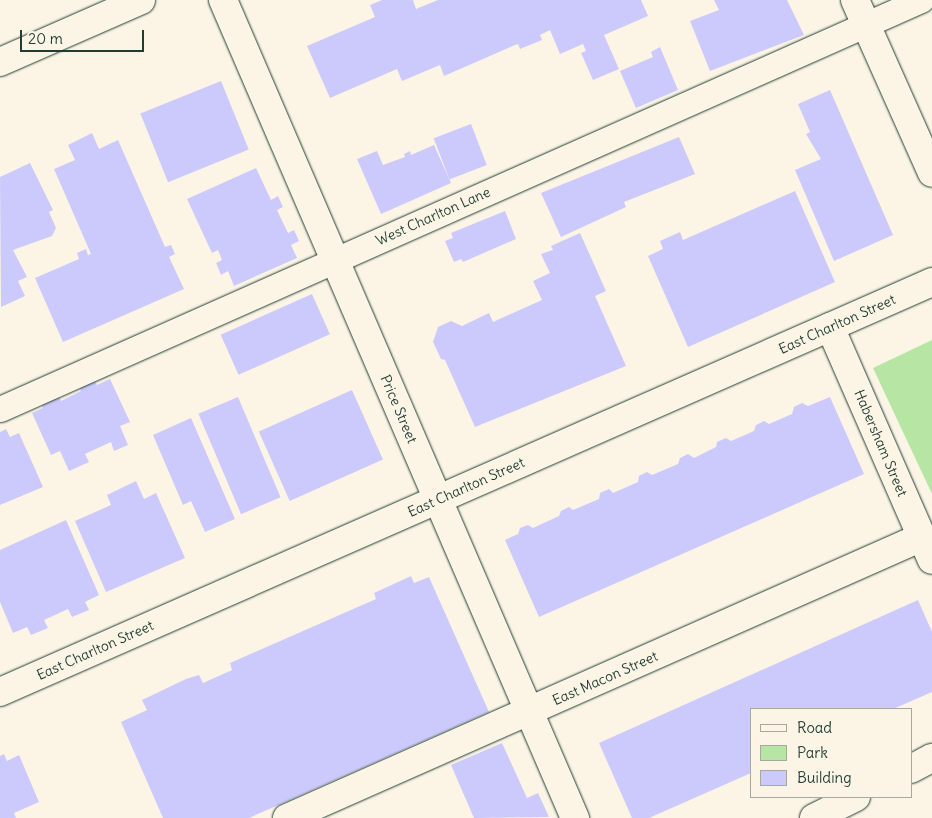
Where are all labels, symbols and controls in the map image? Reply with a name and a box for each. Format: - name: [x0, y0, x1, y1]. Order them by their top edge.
- scale bar: [22, 20, 146, 52]
- text: 20 m: [28, 29, 63, 48]
- street label: West Charlton Lane: [373, 183, 493, 249]
- street label: East Charlton Street: [776, 291, 898, 357]
- street label: Price Street: [377, 372, 421, 446]
- street label: Habersham Street: [851, 387, 911, 499]
- street label: East Charlton Street: [405, 454, 527, 520]
- street label: East Charlton Street: [34, 617, 156, 683]
- street label: East Macon Street: [550, 647, 660, 709]
- legend: [750, 708, 912, 798]
- text: Road: [797, 718, 832, 737]
- text: Park: [797, 743, 828, 762]
- text: Building: [797, 768, 852, 787]

